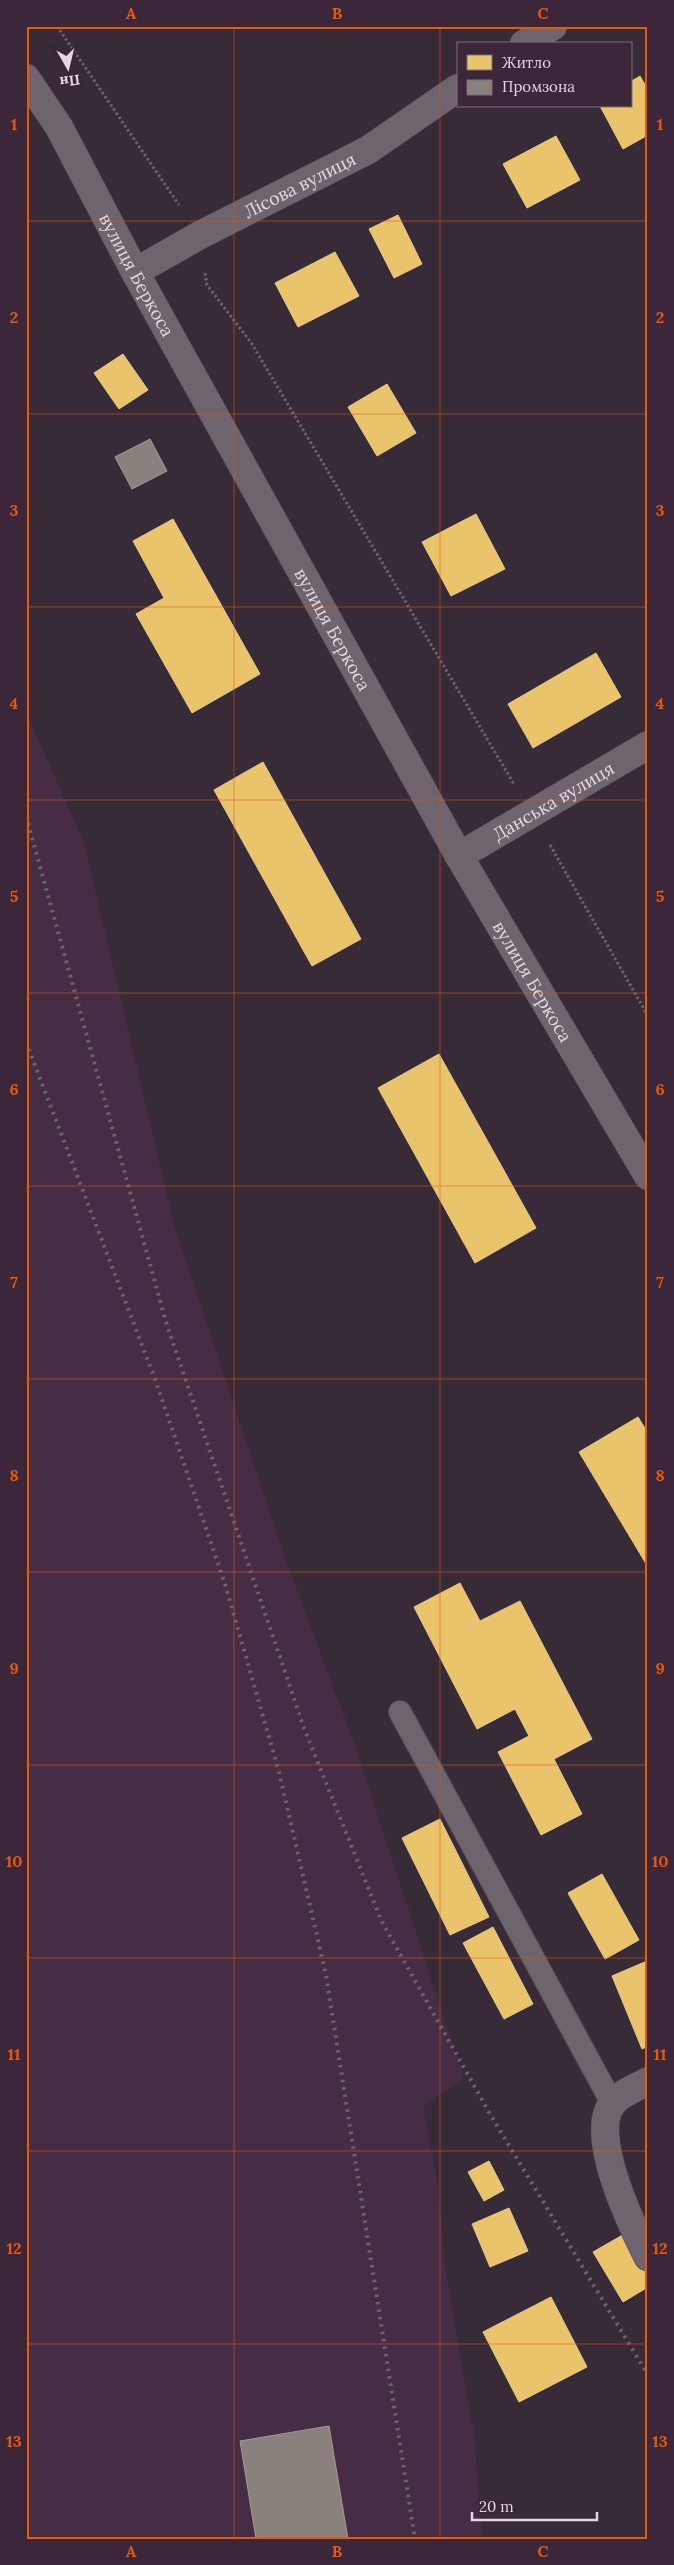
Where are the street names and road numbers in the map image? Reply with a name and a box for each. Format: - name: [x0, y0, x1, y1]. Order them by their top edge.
- street label: Лісова вулиця: [239, 147, 359, 223]
- street label: вулиця Беркоса: [94, 209, 180, 340]
- street label: вулиця Беркоса: [290, 563, 376, 694]
- street label: Данська вулиця: [488, 756, 618, 845]
- street label: вулиця Беркоса: [488, 916, 578, 1046]

